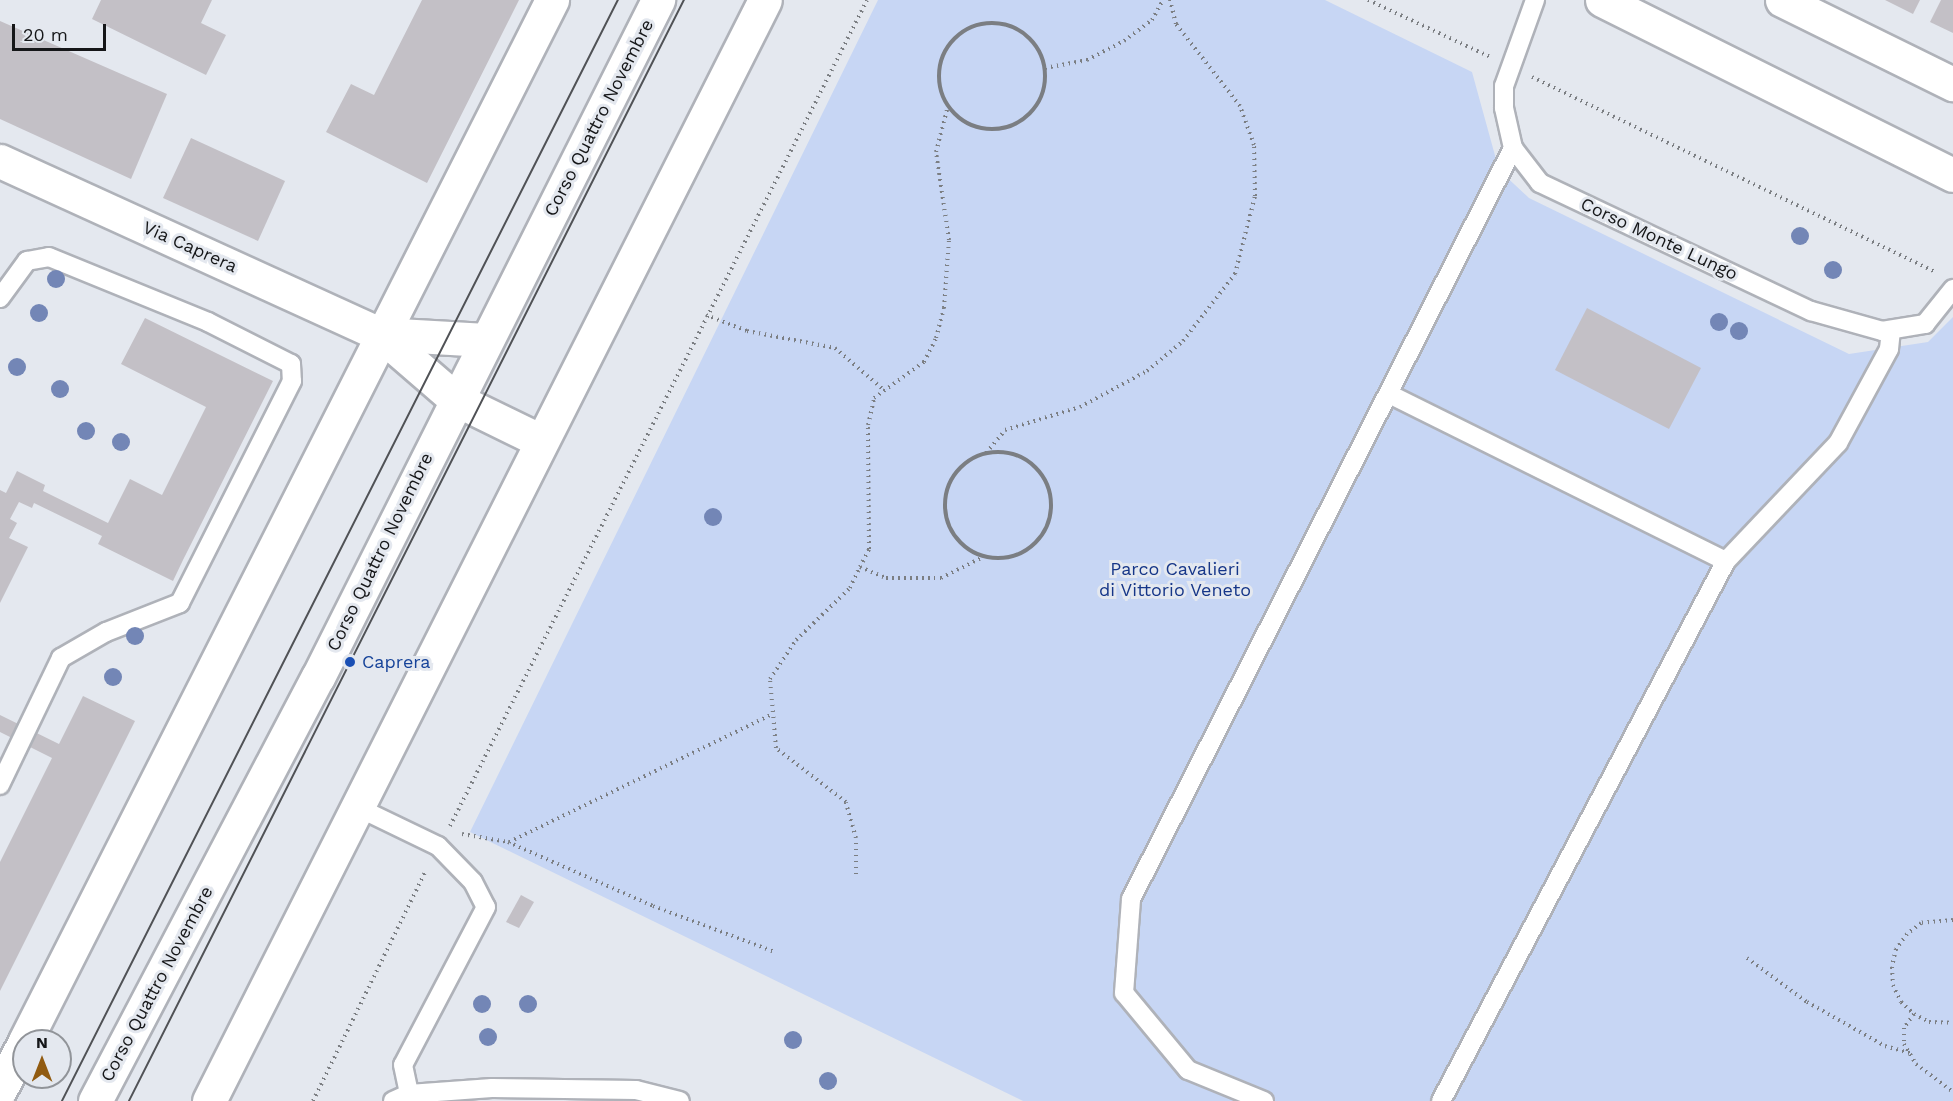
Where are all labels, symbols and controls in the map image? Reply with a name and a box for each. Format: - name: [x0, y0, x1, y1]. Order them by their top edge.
- scale bar: [15, 12, 110, 50]
- street label: Corso Quattro Novembre: [540, 16, 658, 220]
- text: 20 m: [23, 24, 68, 45]
- street label: Corso Monte Lungo: [1577, 193, 1741, 285]
- street label: Via Caprera: [139, 217, 241, 277]
- street label: Corso Quattro Novembre: [322, 449, 438, 655]
- park label: Parco Cavalieri di Vittorio Veneto: [1098, 559, 1252, 602]
- place label: Caprera: [362, 651, 431, 673]
- marker: Caprera: [343, 655, 357, 669]
- street label: Corso Quattro Novembre: [96, 883, 218, 1085]
- north arrow: [12, 1029, 72, 1089]
- text: N: [36, 1033, 48, 1052]

